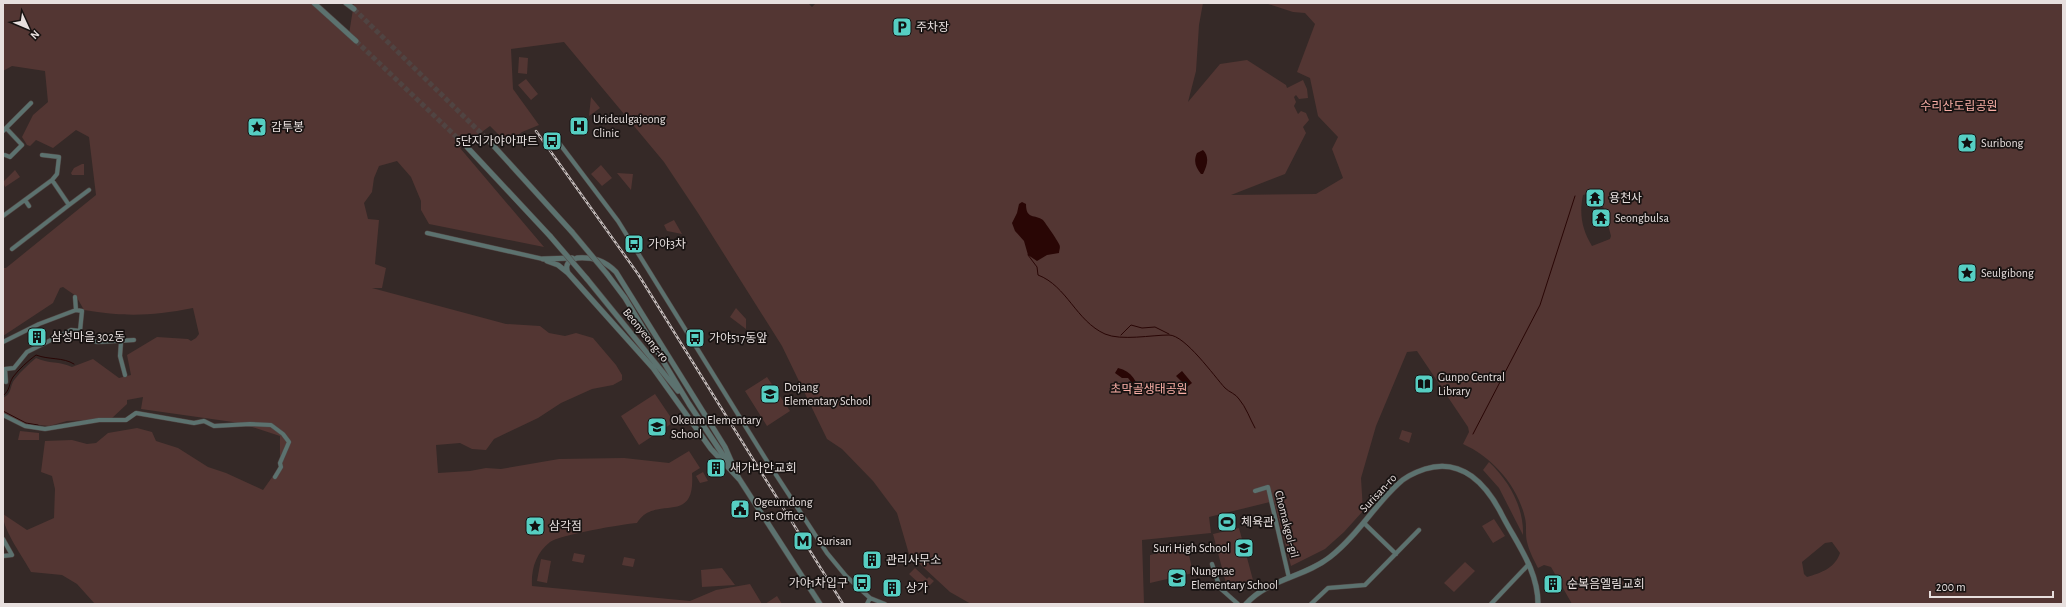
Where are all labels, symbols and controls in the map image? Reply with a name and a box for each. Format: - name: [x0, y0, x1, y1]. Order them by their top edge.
- north arrow: [8, 8, 48, 48]
- parking icon: 주차장: [891, 16, 913, 38]
- place label: 주차장: [916, 21, 949, 33]
- text: N: [28, 28, 41, 41]
- park label: 수리산도립공원: [1920, 100, 1998, 112]
- place label: Urideulgajeong Clinic: [593, 113, 666, 139]
- hospital icon: Urideulgajeong Clinic: [568, 115, 590, 137]
- place icon: 감투봉: [246, 116, 268, 138]
- place label: 감투봉: [271, 121, 304, 133]
- bus stop icon: 5단지가야아파트: [541, 130, 563, 152]
- place icon: Suribong: [1956, 132, 1978, 154]
- place label: 5단지가야아파트: [456, 135, 538, 147]
- place label: Suribong: [1981, 137, 2024, 149]
- temple icon: 용천사: [1584, 187, 1606, 209]
- place label: 용천사: [1609, 191, 1642, 204]
- temple icon: Seongbulsa: [1590, 207, 1612, 229]
- place label: Seongbulsa: [1615, 212, 1669, 224]
- bus stop icon: 가야3차: [623, 233, 645, 255]
- place label: 가야3차: [648, 238, 686, 250]
- place icon: Seulgibong: [1956, 262, 1978, 284]
- place label: Seulgibong: [1981, 267, 2034, 279]
- street label: Beonyeong-ro: [620, 306, 671, 365]
- building icon: 삼성마을 302동: [26, 326, 48, 348]
- bus stop icon: 가야517동앞: [684, 327, 706, 349]
- place label: 삼성마을 302동: [51, 331, 125, 343]
- place label: 가야517동앞: [709, 332, 767, 344]
- place label: Gunpo Central Library: [1438, 371, 1505, 398]
- library icon: Gunpo Central Library: [1413, 373, 1435, 395]
- place label: Dojang Elementary School: [784, 381, 871, 408]
- school or university icon: Dojang Elementary School: [759, 383, 781, 405]
- park label: 초막골생태공원: [1110, 383, 1188, 395]
- place label: Okeum Elementary School: [671, 414, 761, 440]
- school or university icon: Okeum Elementary School: [646, 416, 668, 438]
- building icon: 새가나안교회: [705, 457, 727, 479]
- place label: 새가나안교회: [730, 462, 796, 474]
- street label: Surisan-ro: [1357, 471, 1399, 515]
- street label: Chomakgol-gil: [1273, 489, 1301, 559]
- place label: Ogeumdong Post Office: [754, 496, 813, 522]
- public building icon: Ogeumdong Post Office: [729, 498, 751, 520]
- sports icon: 체육관: [1216, 511, 1238, 533]
- place icon: 삼각점: [524, 515, 546, 537]
- place label: 체육관: [1241, 516, 1274, 528]
- place label: 삼각점: [549, 520, 582, 532]
- metro station icon: Surisan: [792, 530, 814, 552]
- place label: Surisan: [817, 535, 852, 547]
- school or university icon: Suri High School: [1233, 537, 1255, 559]
- place label: Suri High School: [1153, 542, 1230, 554]
- building icon: 관리사무소: [861, 549, 883, 571]
- place label: 관리사무소: [886, 554, 941, 566]
- place label: Nungnae Elementary School: [1191, 565, 1278, 592]
- school or university icon: Nungnae Elementary School: [1166, 567, 1188, 589]
- bus stop icon: 가야1차입구: [851, 572, 873, 594]
- building icon: 순복음엘림교회: [1542, 573, 1564, 595]
- scale bar: [1930, 573, 2053, 599]
- place label: 가야1차입구: [789, 577, 848, 589]
- building icon: 상가: [881, 577, 903, 599]
- place label: 순복음엘림교회: [1567, 578, 1644, 590]
- text: 200 m: [1936, 581, 1966, 593]
- place label: 상가: [906, 582, 928, 594]

